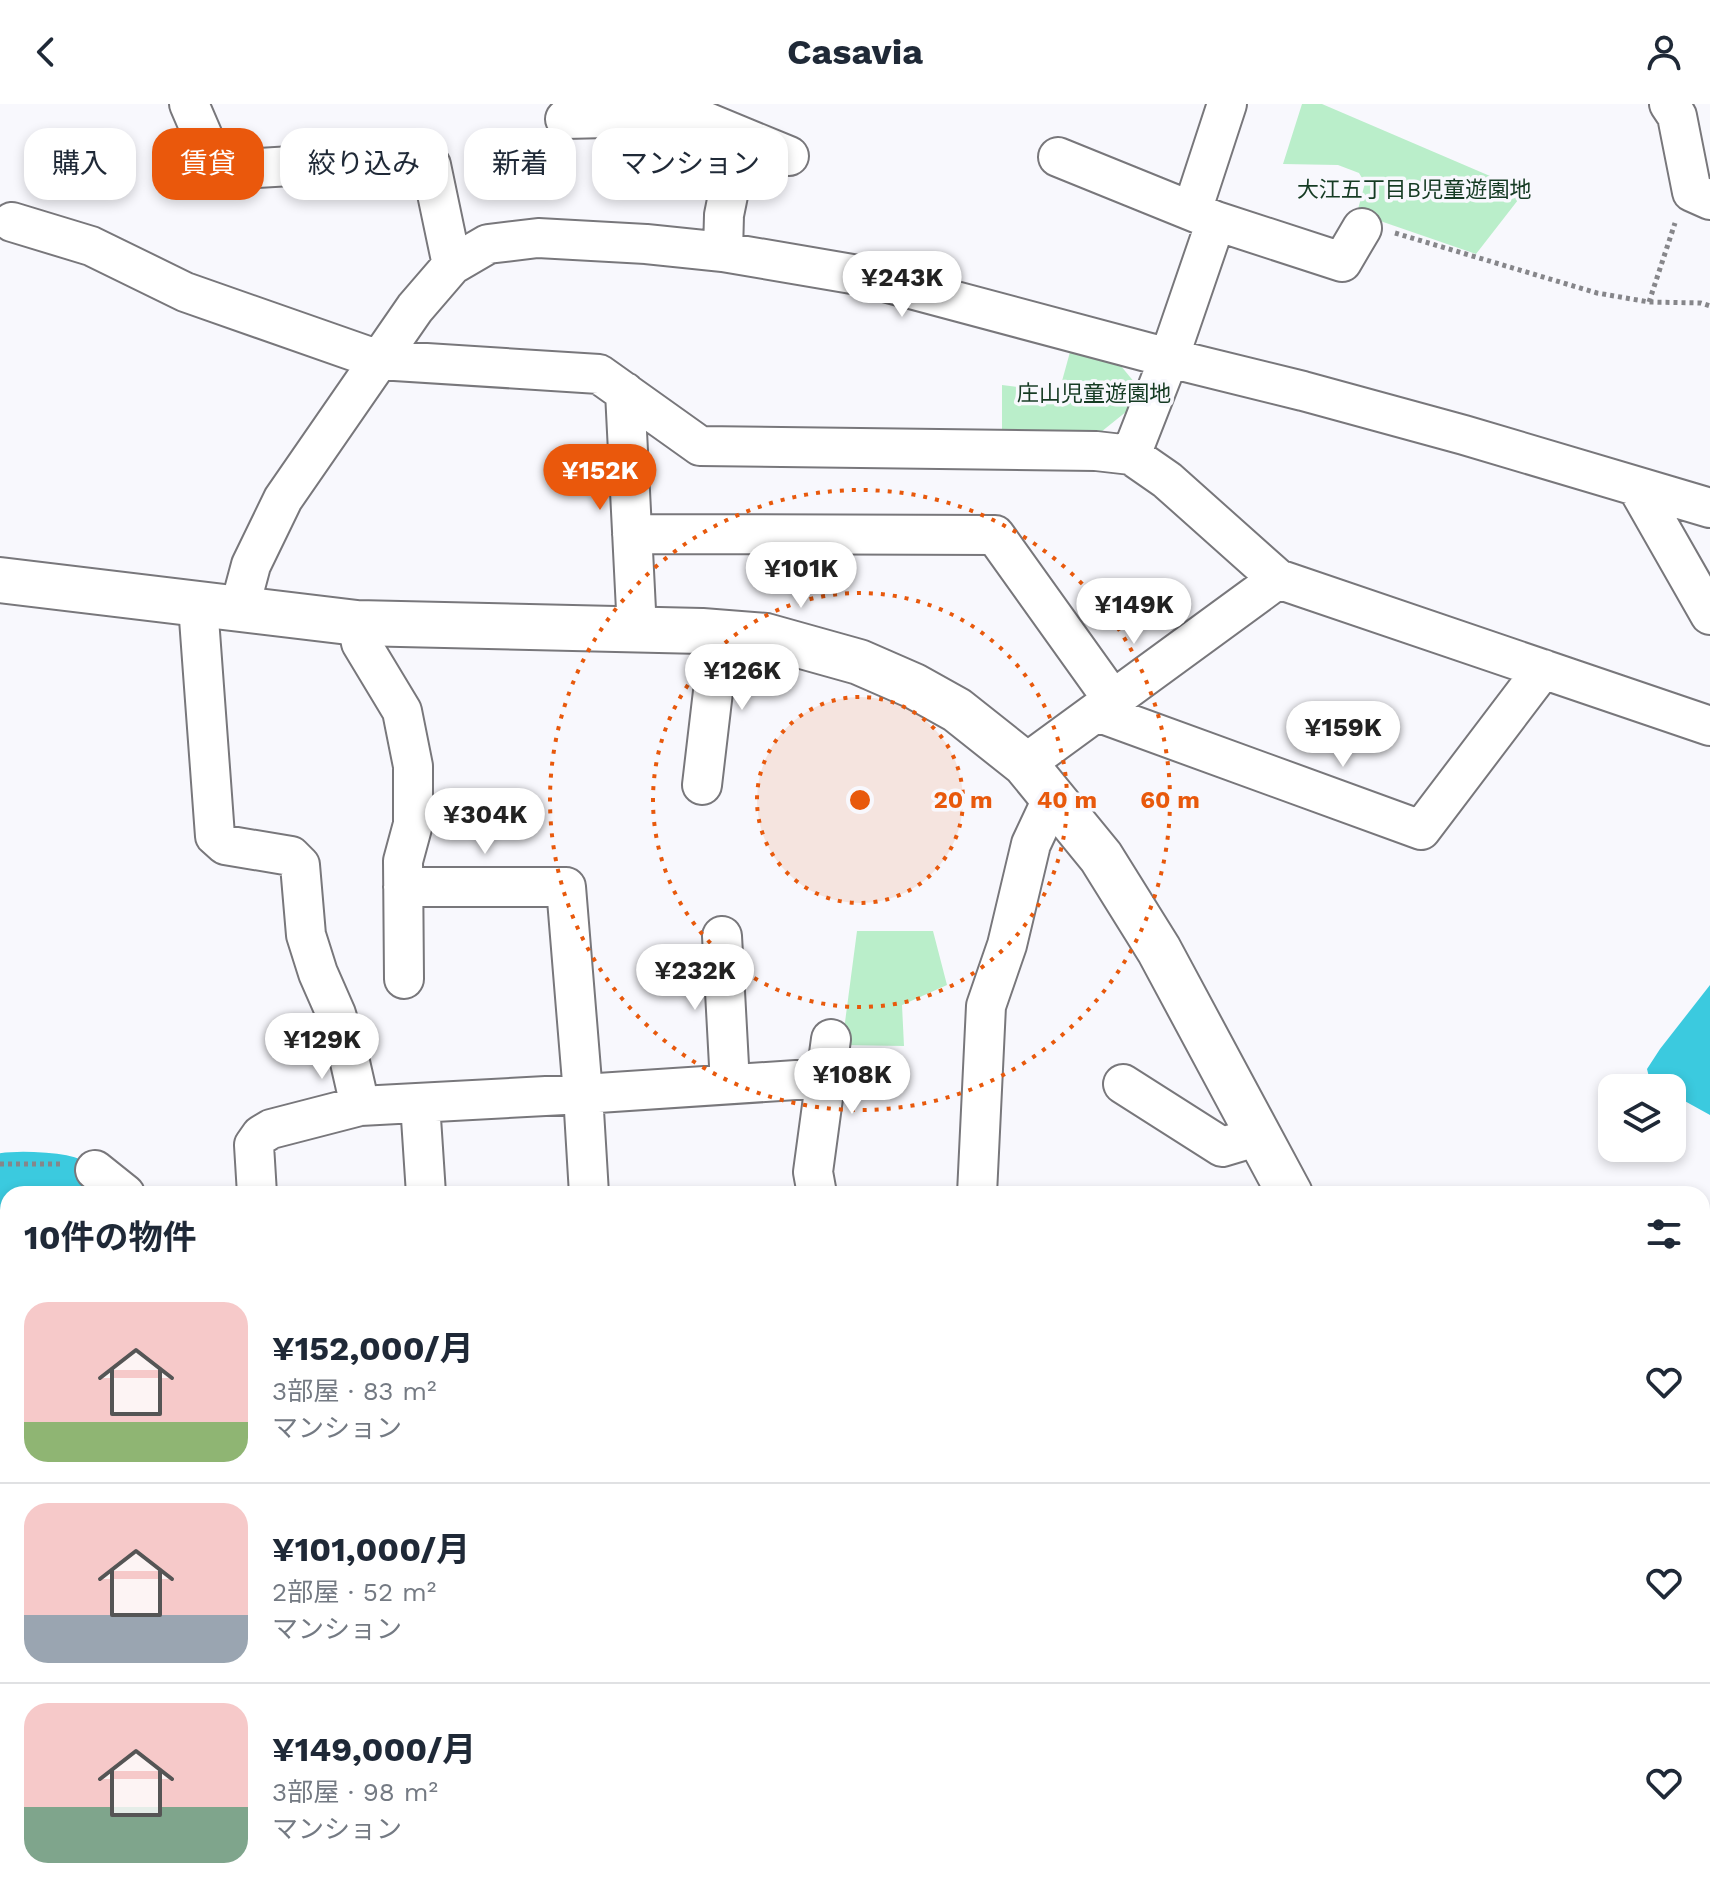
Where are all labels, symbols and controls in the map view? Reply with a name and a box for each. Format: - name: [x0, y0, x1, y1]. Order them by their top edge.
- icon: back: [24, 30, 68, 74]
- icon: person: [1642, 30, 1686, 74]
- text: Casavia: [787, 31, 923, 73]
- chip: 購入: [24, 128, 136, 200]
- chip: 賃貸: [152, 128, 264, 200]
- chip: 絞り込み: [280, 128, 448, 200]
- chip: 新着: [464, 128, 576, 200]
- chip: マンション: [592, 128, 788, 200]
- park label: 大江五丁目B児童遊園地: [1297, 177, 1531, 202]
- pin: ¥243K: [846, 251, 958, 319]
- text: ¥243K: [861, 262, 943, 292]
- park label: 庄山児童遊園地: [1017, 381, 1171, 406]
- pin: ¥152K: [544, 444, 656, 512]
- text: ¥152K: [561, 455, 639, 485]
- pin: ¥101K: [745, 542, 857, 610]
- text: ¥101K: [764, 553, 838, 583]
- pin: ¥149K: [1078, 578, 1190, 646]
- text: ¥149K: [1094, 589, 1174, 619]
- pin: ¥126K: [686, 644, 798, 712]
- text: ¥126K: [703, 655, 781, 685]
- pin: ¥159K: [1287, 701, 1399, 769]
- text: ¥159K: [1304, 712, 1382, 742]
- centre of rings: [846, 786, 874, 814]
- text: 20 m: [933, 786, 993, 814]
- text: 40 m: [1037, 786, 1097, 814]
- text: 60 m: [1140, 786, 1200, 814]
- pin: ¥304K: [429, 788, 541, 856]
- text: ¥304K: [443, 799, 527, 829]
- pin: ¥232K: [639, 944, 751, 1012]
- text: ¥232K: [654, 955, 736, 985]
- pin: ¥129K: [266, 1013, 378, 1081]
- text: ¥129K: [283, 1024, 361, 1054]
- pin: ¥108K: [796, 1048, 908, 1116]
- text: ¥108K: [812, 1059, 892, 1089]
- map controls: [1598, 1074, 1686, 1162]
- button: layers: [1598, 1074, 1686, 1162]
- icon: filters: [1642, 1212, 1686, 1256]
- text: 10件の物件: [24, 1217, 197, 1257]
- text: ¥152,000/月: [272, 1328, 474, 1368]
- icon: home: [88, 1334, 184, 1430]
- icon: heart: [1642, 1360, 1686, 1404]
- text: 3部屋 · 83 m²: [272, 1376, 437, 1406]
- text: マンション: [272, 1413, 402, 1443]
- text: ¥101,000/月: [272, 1529, 470, 1569]
- icon: home: [88, 1535, 184, 1631]
- icon: heart: [1642, 1561, 1686, 1605]
- text: 2部屋 · 52 m²: [272, 1577, 436, 1607]
- text: マンション: [272, 1614, 402, 1644]
- text: ¥149,000/月: [272, 1729, 476, 1769]
- icon: home: [88, 1735, 184, 1831]
- icon: heart: [1642, 1761, 1686, 1805]
- text: 3部屋 · 98 m²: [272, 1777, 438, 1807]
- text: マンション: [272, 1814, 402, 1844]

